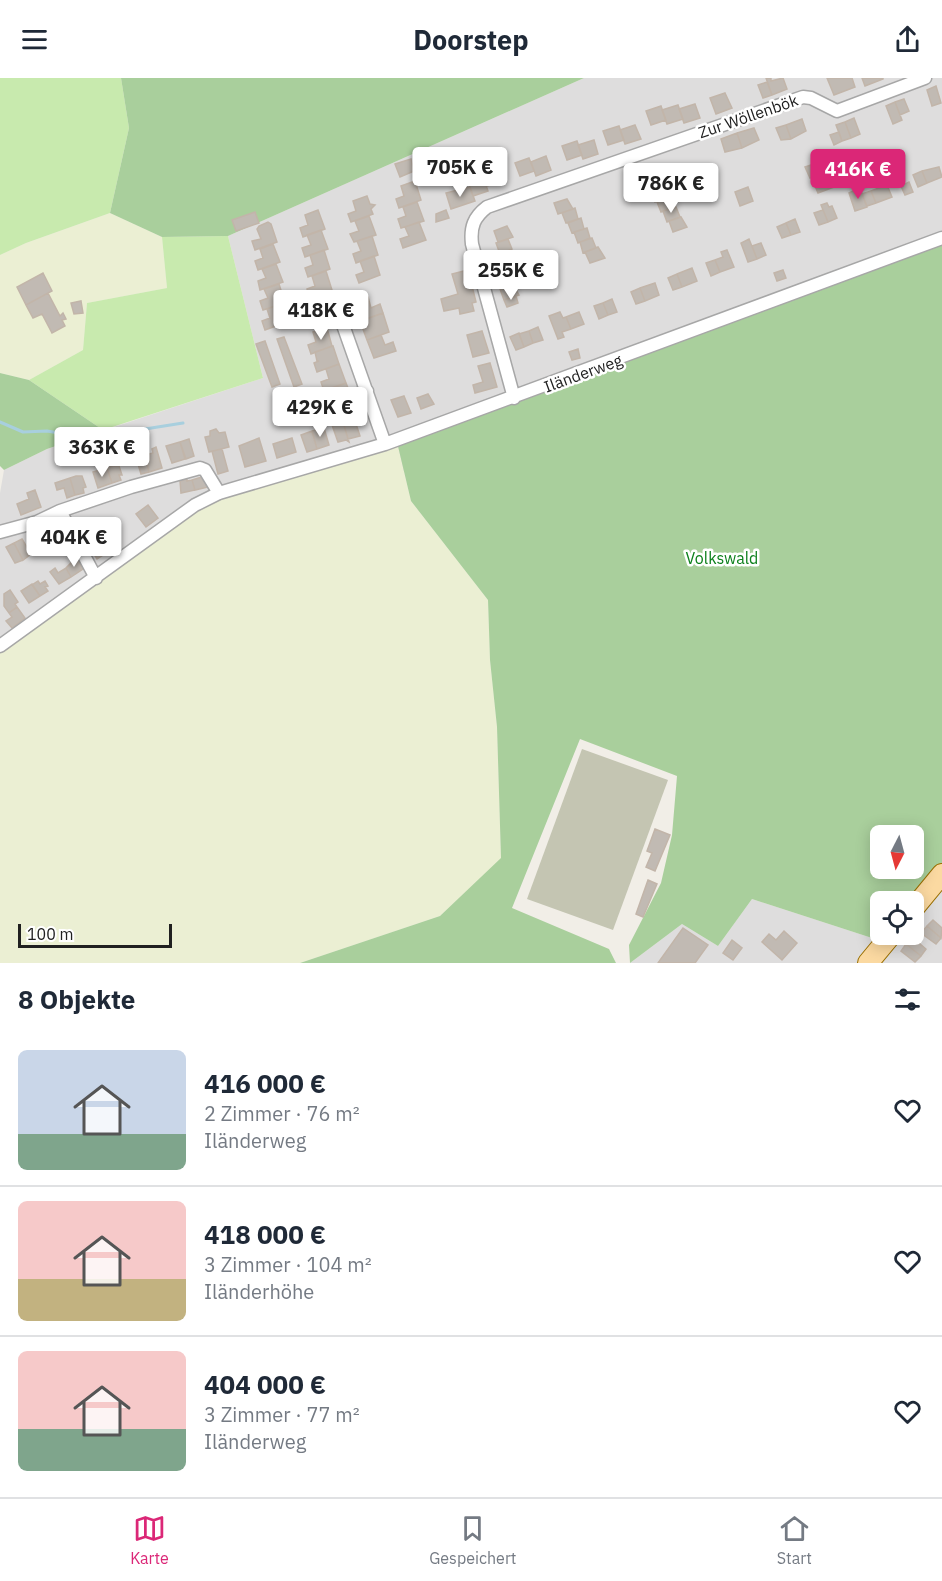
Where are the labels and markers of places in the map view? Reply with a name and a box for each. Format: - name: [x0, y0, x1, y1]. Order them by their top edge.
- pin: 705K €: [411, 147, 509, 198]
- pin: 416K €: [809, 149, 907, 200]
- pin: 786K €: [622, 163, 720, 214]
- pin: 255K €: [462, 250, 560, 301]
- pin: 418K €: [272, 290, 370, 341]
- pin: 429K €: [271, 387, 369, 438]
- pin: 363K €: [53, 427, 151, 478]
- pin: 404K €: [25, 517, 123, 568]

